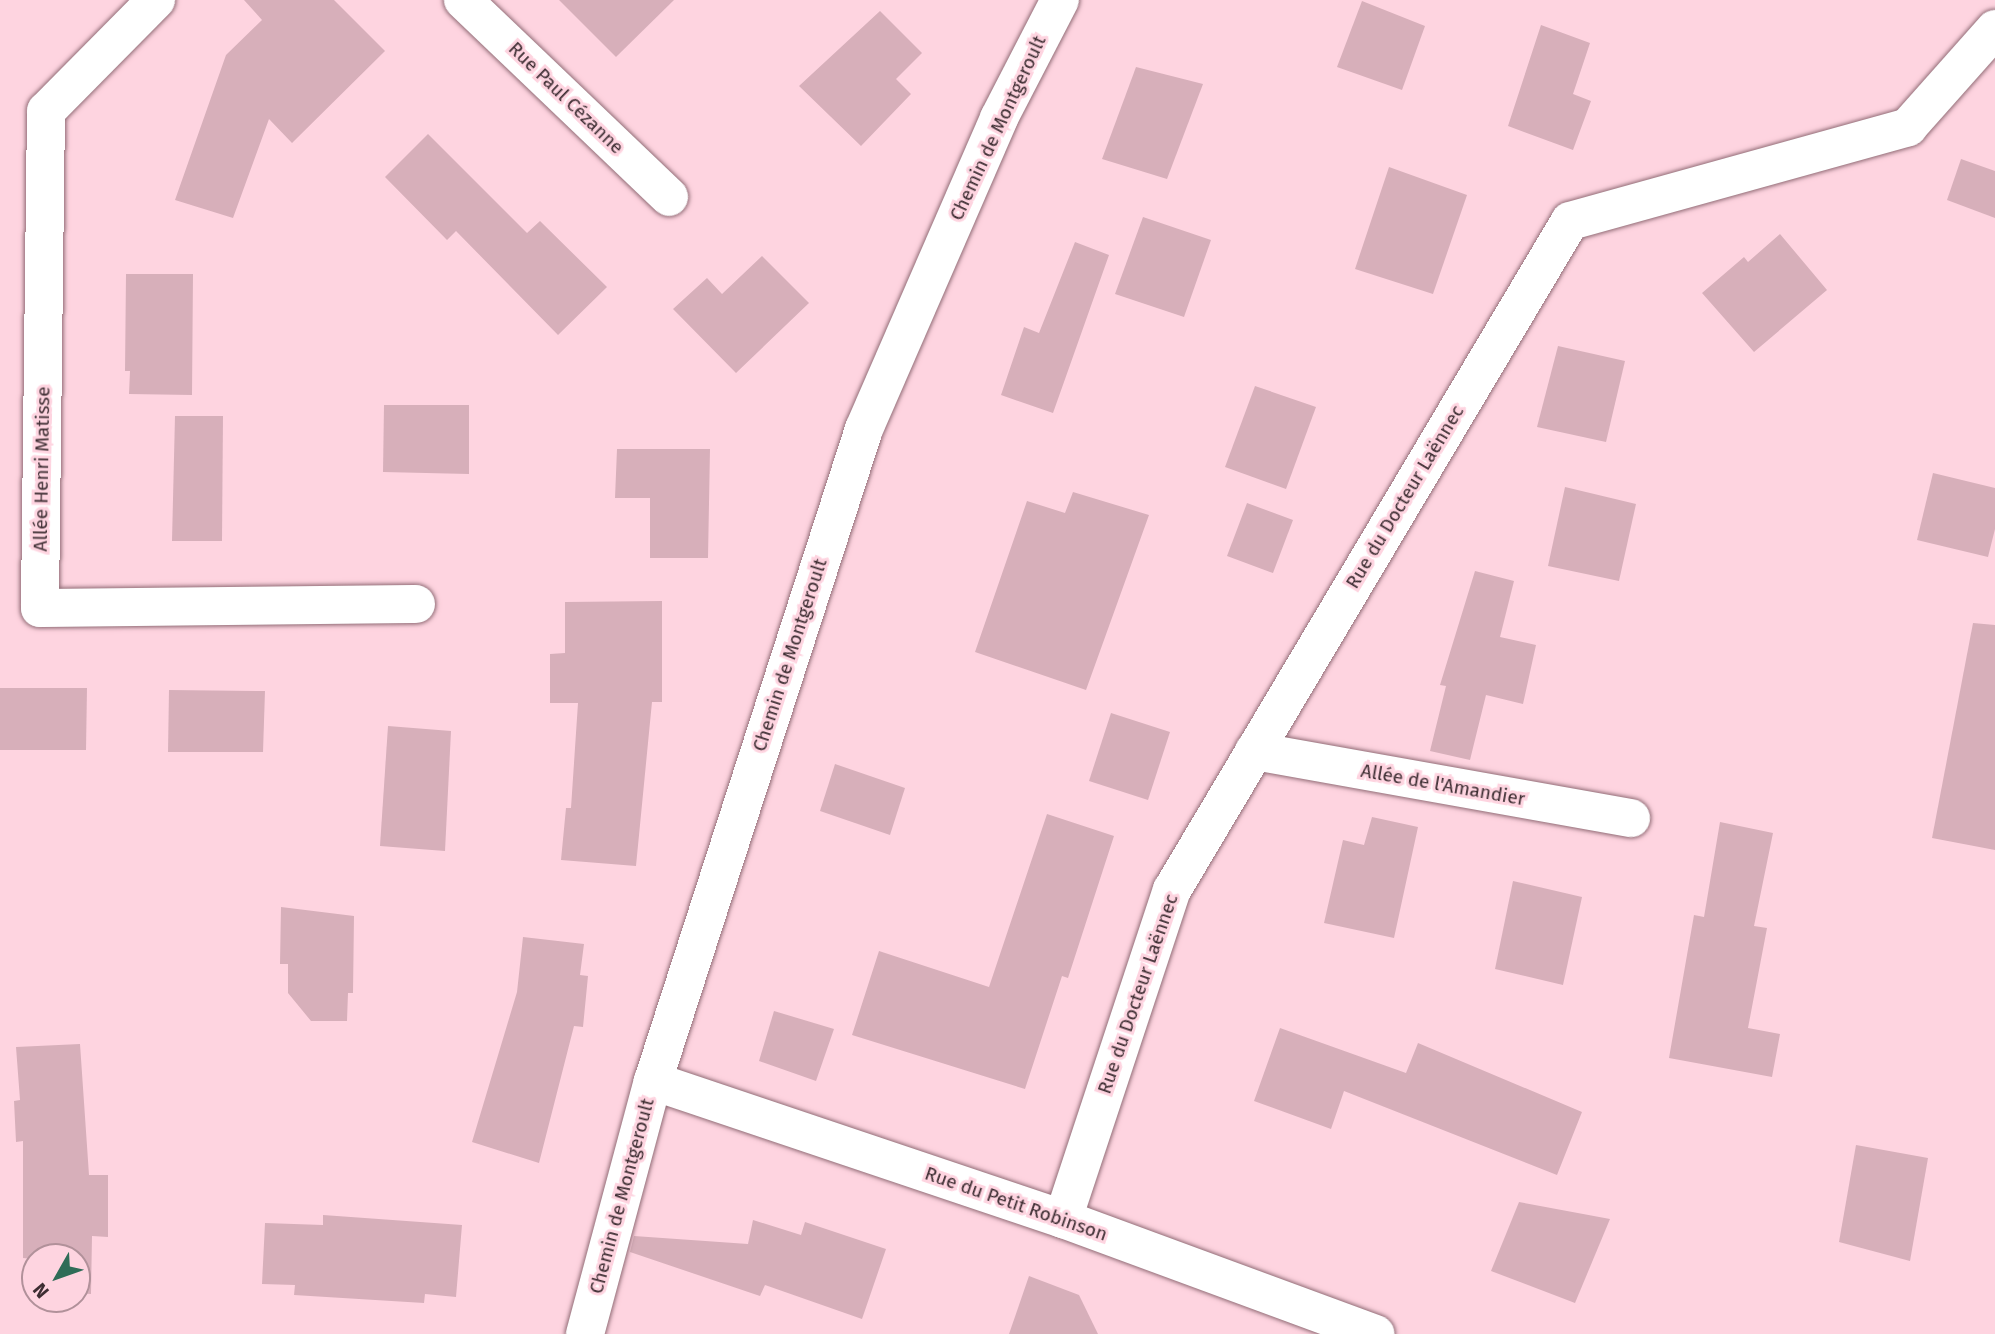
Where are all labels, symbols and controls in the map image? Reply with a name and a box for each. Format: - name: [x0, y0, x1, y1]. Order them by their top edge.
- street label: Chemin de Montgeroult: [945, 32, 1051, 224]
- street label: Rue Paul Cézanne: [504, 37, 628, 159]
- street label: Allée Henri Matisse: [29, 386, 55, 552]
- street label: Rue du Docteur Laënnec: [1341, 401, 1469, 593]
- street label: Chemin de Montgeroult: [748, 556, 832, 754]
- street label: Allée de l'Amandier: [1359, 759, 1527, 811]
- street label: Rue du Docteur Laënnec: [1093, 891, 1183, 1097]
- street label: Chemin de Montgeroult: [585, 1096, 659, 1296]
- street label: Rue du Petit Robinson: [922, 1162, 1110, 1246]
- north arrow: [21, 1243, 91, 1313]
- text: N: [28, 1278, 54, 1303]

